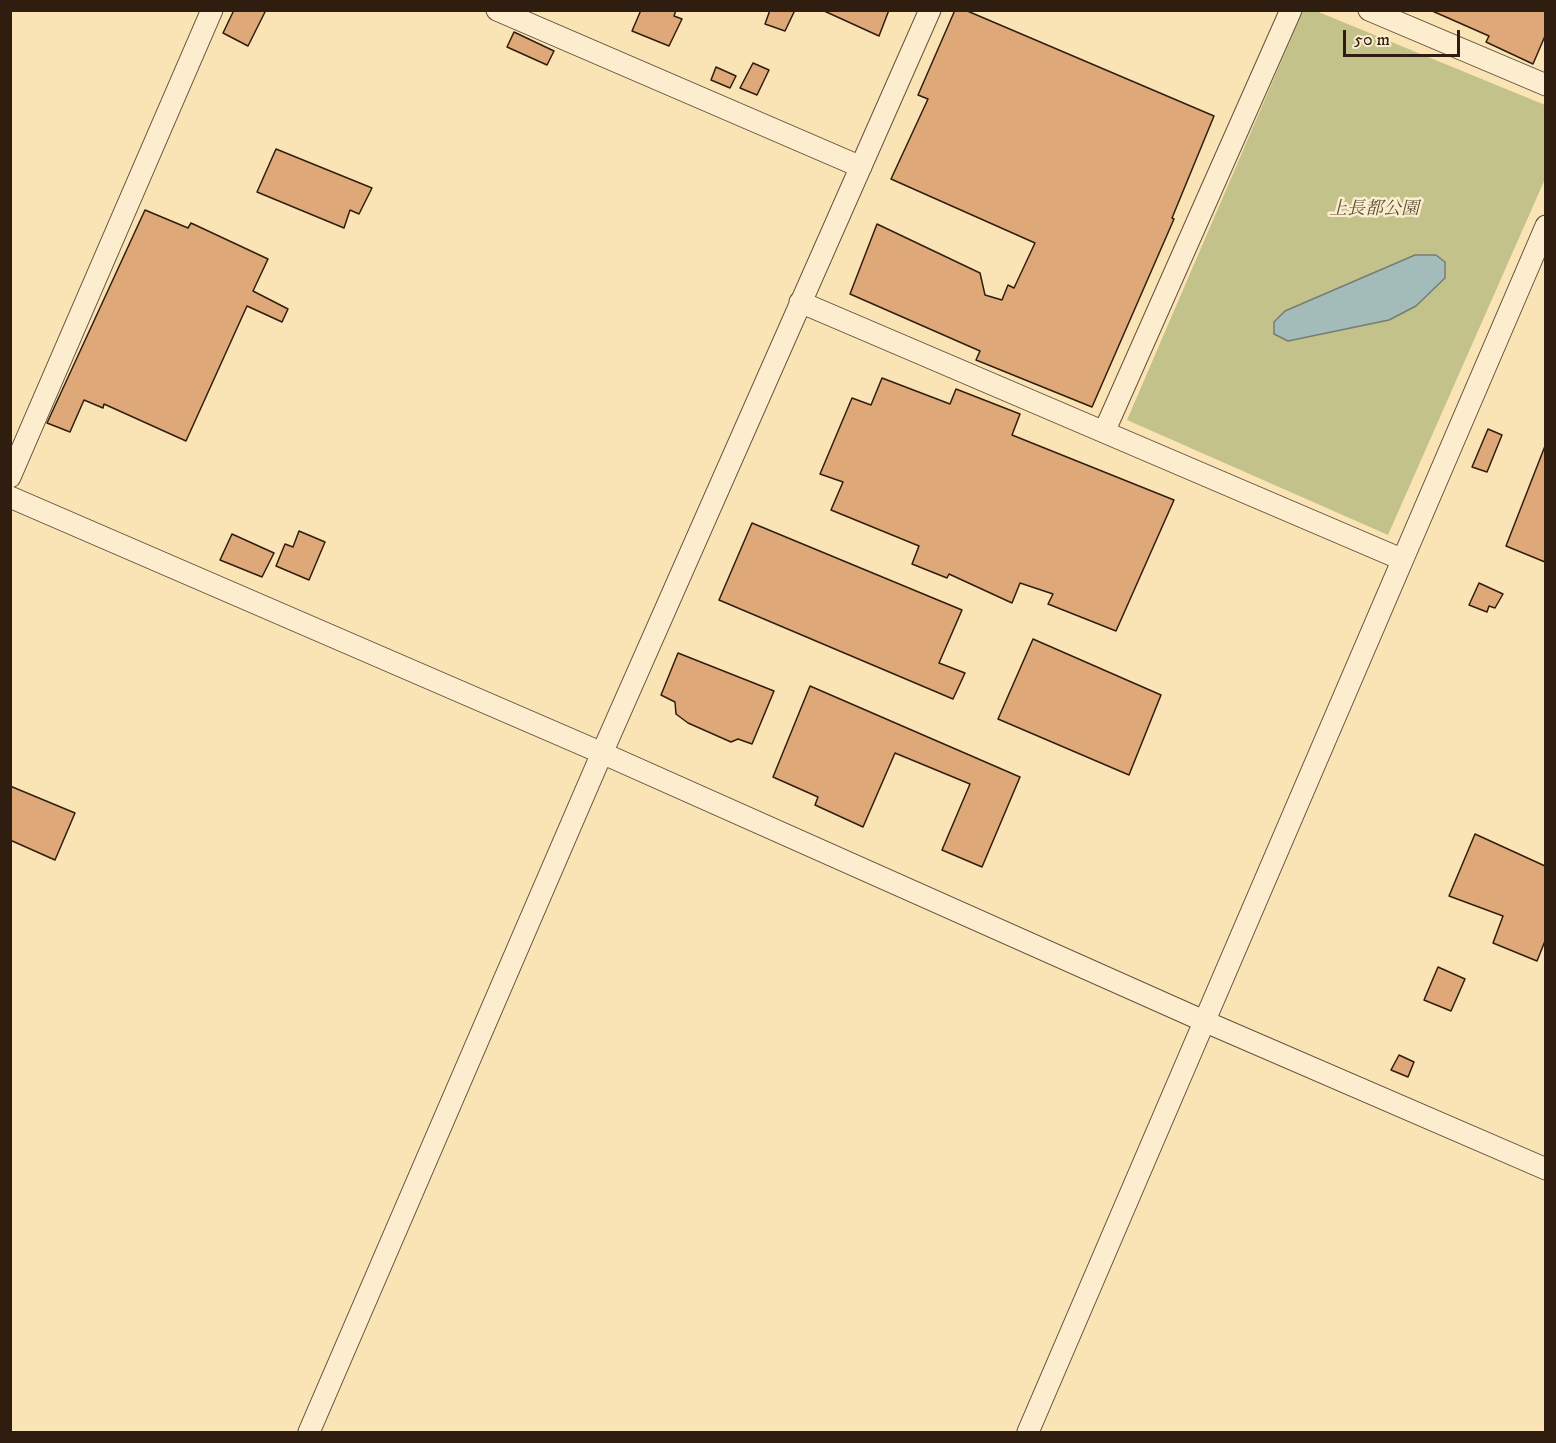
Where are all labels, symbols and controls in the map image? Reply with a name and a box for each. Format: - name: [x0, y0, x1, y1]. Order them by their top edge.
- scale bar: [1346, 18, 1463, 56]
- text: 50 m: [1354, 29, 1390, 51]
- park label: 上長都公園: [1329, 199, 1419, 221]

